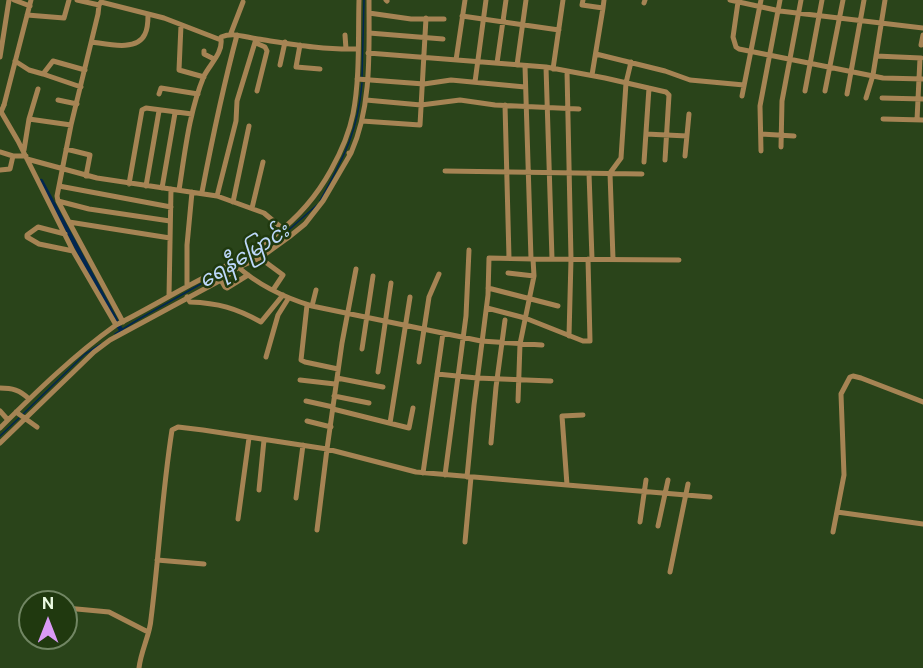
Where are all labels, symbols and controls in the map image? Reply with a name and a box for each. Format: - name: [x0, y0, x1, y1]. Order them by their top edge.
- water label: ရေနီမြောင်း: [194, 218, 294, 294]
- north arrow: [18, 590, 78, 650]
- text: N: [42, 594, 54, 613]

